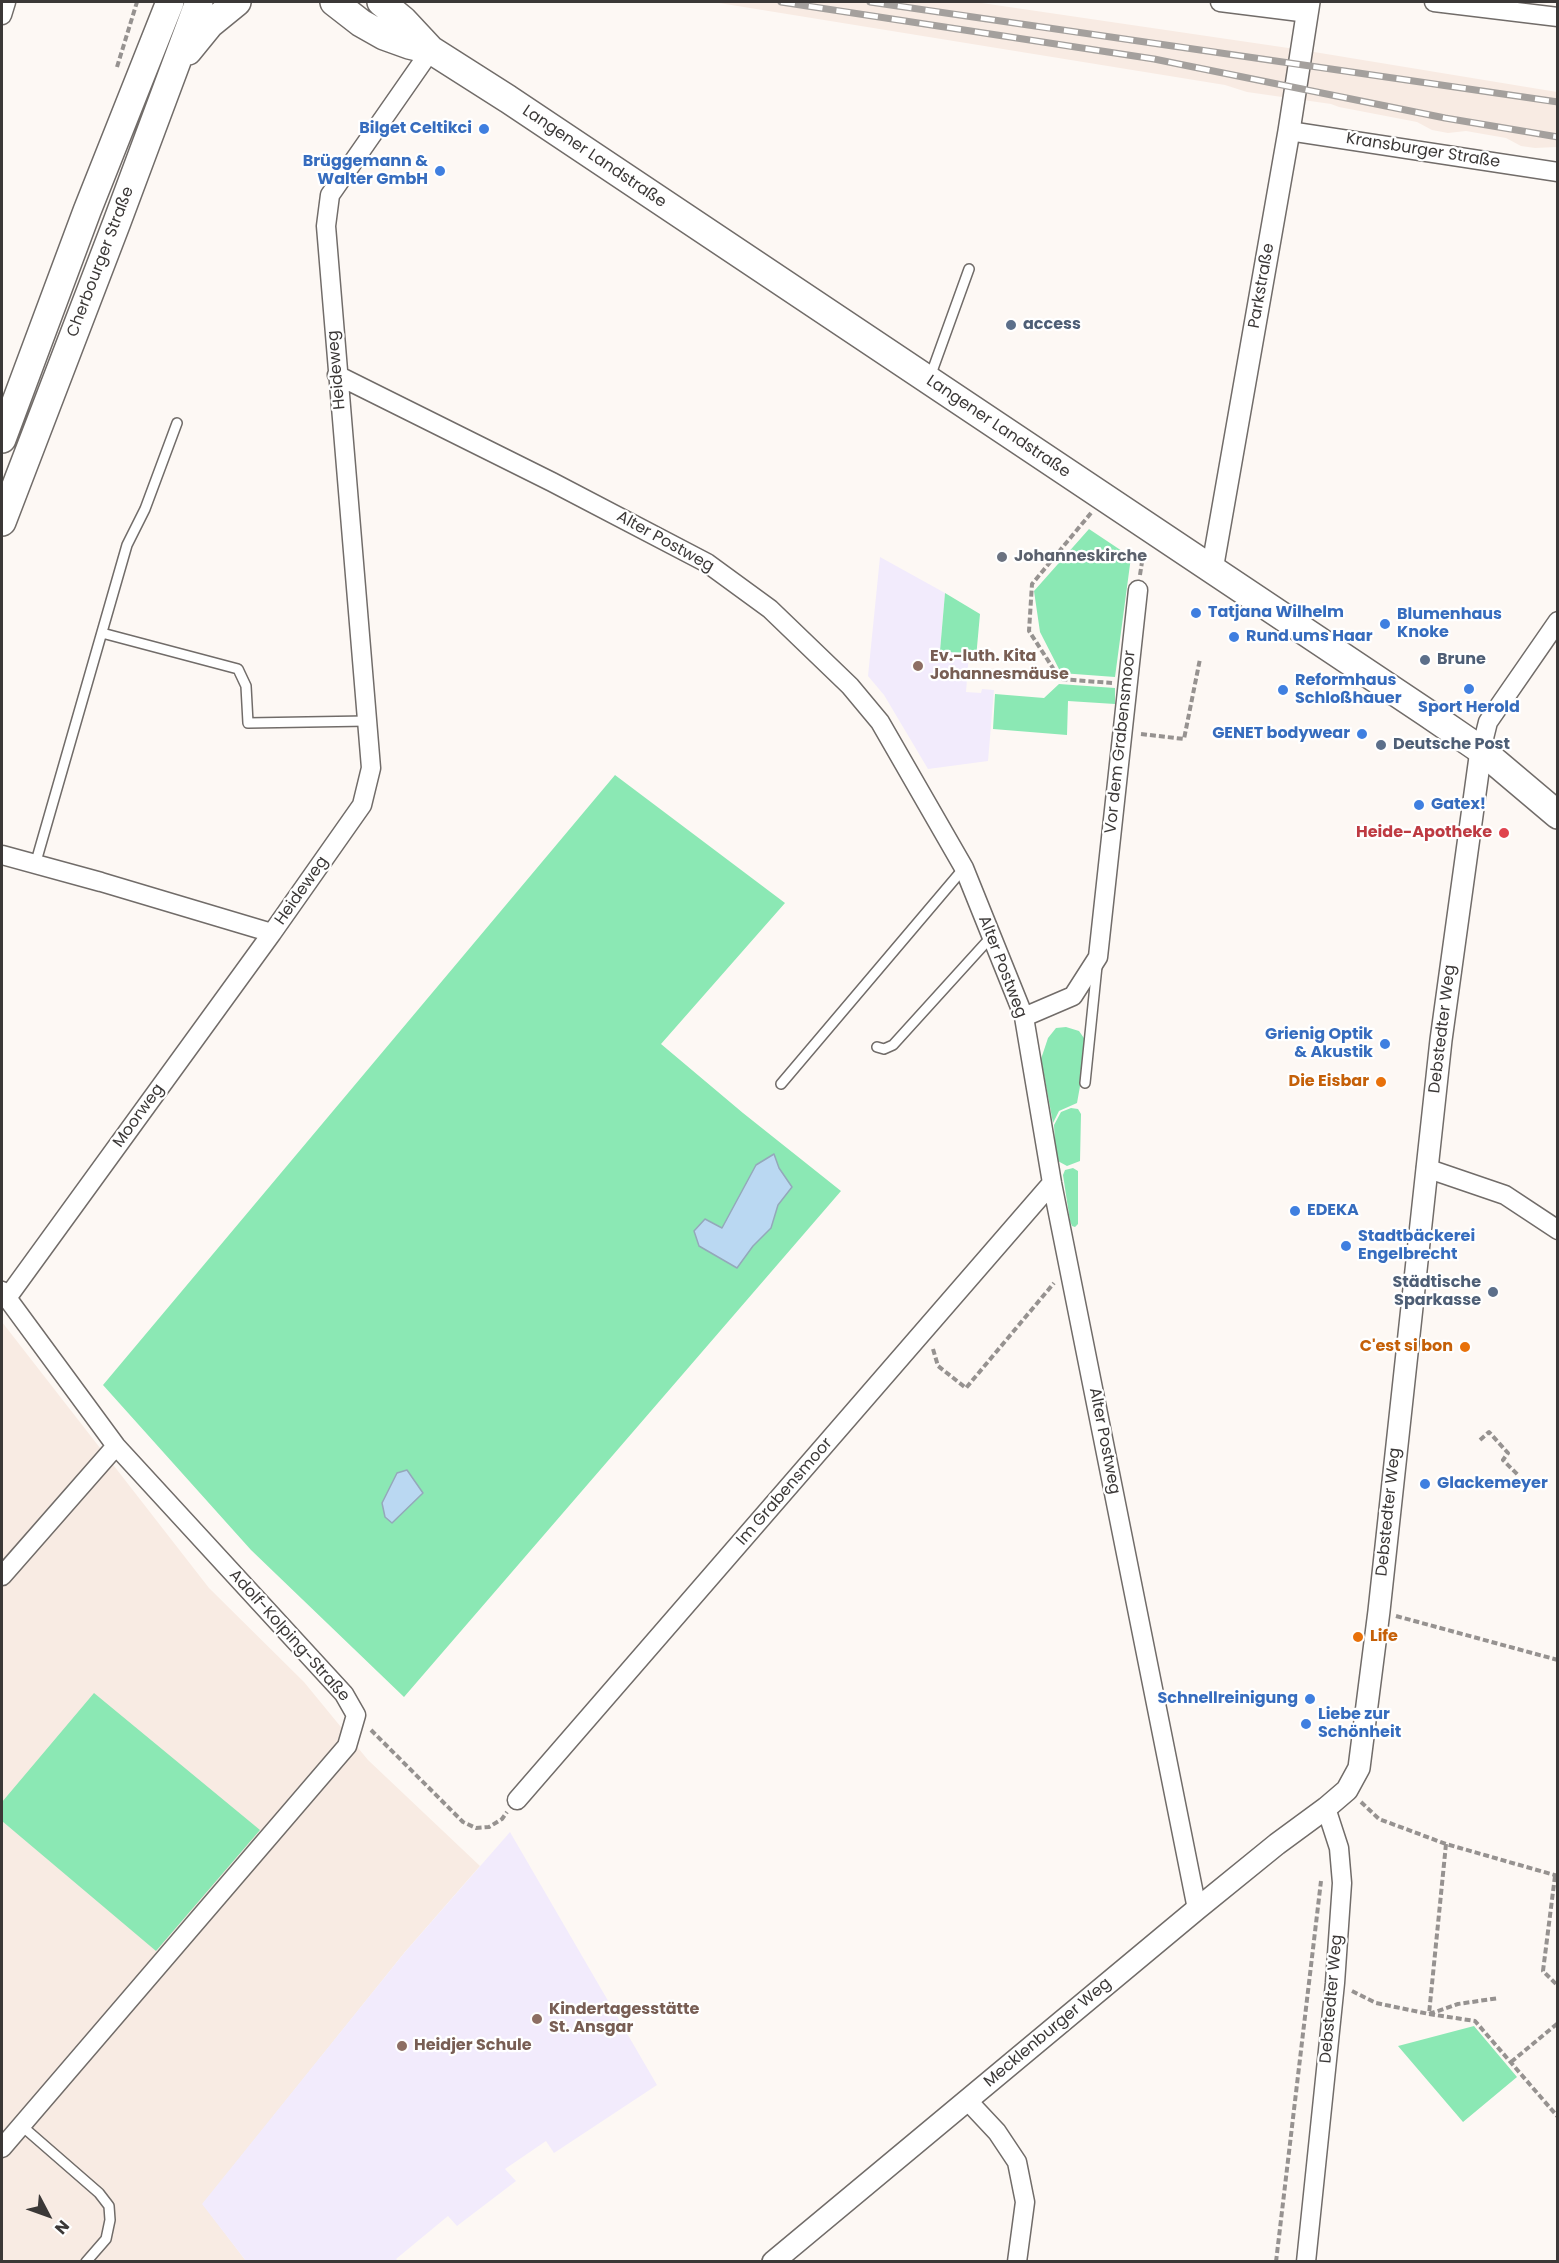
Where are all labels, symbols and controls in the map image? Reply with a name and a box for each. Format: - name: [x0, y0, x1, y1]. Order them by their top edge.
- street label: Langener Landstraße: [518, 102, 670, 212]
- place label: Bilget Celtikci: [359, 119, 472, 139]
- marker: Bilget Celtikci: [477, 122, 491, 136]
- street label: Kransburger Straße: [1345, 129, 1501, 173]
- place label: Brüggemann & Walter GmbH: [303, 152, 428, 190]
- marker: Brüggemann & Walter GmbH: [433, 164, 447, 178]
- street label: Cherbourger Straße: [63, 184, 139, 340]
- street label: Parkstraße: [1245, 242, 1279, 330]
- place label: access: [1023, 315, 1081, 335]
- marker: access: [1004, 318, 1018, 332]
- street label: Heideweg: [324, 330, 350, 410]
- street label: Langener Landstraße: [922, 372, 1074, 482]
- street label: Alter Postweg: [613, 507, 717, 577]
- place label: Johanneskirche: [1014, 547, 1147, 567]
- marker: Johanneskirche: [995, 550, 1009, 564]
- place label: Tatjana Wilhelm: [1208, 603, 1344, 623]
- place label: Blumenhaus Knoke: [1397, 605, 1502, 643]
- marker: Tatjana Wilhelm: [1189, 606, 1203, 620]
- marker: Blumenhaus Knoke: [1378, 617, 1392, 631]
- place label: Rund ums Haar: [1246, 627, 1373, 647]
- marker: Rund ums Haar: [1227, 630, 1241, 644]
- place label: Ev.-luth. Kita Johannesmäuse: [930, 647, 1069, 685]
- street label: Vor dem Grabensmoor: [1102, 649, 1140, 835]
- place label: Brune: [1437, 650, 1486, 670]
- marker: Brune: [1418, 653, 1432, 667]
- marker: Ev.-luth. Kita Johannesmäuse: [911, 659, 925, 673]
- place label: Reformhaus Schloßhauer: [1295, 671, 1402, 709]
- marker: Sport Herold: [1462, 682, 1476, 696]
- marker: Reformhaus Schloßhauer: [1276, 683, 1290, 697]
- place label: Sport Herold: [1418, 698, 1520, 718]
- place label: GENET bodywear: [1212, 724, 1350, 744]
- marker: GENET bodywear: [1355, 727, 1369, 741]
- place label: Deutsche Post: [1393, 735, 1510, 755]
- marker: Deutsche Post: [1374, 738, 1388, 752]
- place label: Gatex!: [1431, 795, 1486, 815]
- marker: Gatex!: [1412, 798, 1426, 812]
- place label: Heide-Apotheke: [1356, 823, 1492, 843]
- marker: Heide-Apotheke: [1497, 826, 1511, 840]
- street label: Heideweg: [271, 853, 333, 929]
- street label: Alter Postweg: [974, 913, 1030, 1021]
- street label: Debstedter Weg: [1426, 964, 1460, 1094]
- place label: Grienig Optik & Akustik: [1265, 1025, 1373, 1063]
- marker: Grienig Optik & Akustik: [1378, 1037, 1392, 1051]
- place label: Die Eisbar: [1289, 1072, 1369, 1092]
- marker: Die Eisbar: [1374, 1075, 1388, 1089]
- street label: Moorweg: [109, 1080, 169, 1152]
- place label: EDEKA: [1307, 1201, 1359, 1221]
- marker: EDEKA: [1288, 1204, 1302, 1218]
- place label: Stadtbäckerei Engelbrecht: [1358, 1227, 1475, 1265]
- marker: Stadtbäckerei Engelbrecht: [1339, 1239, 1353, 1253]
- place label: Städtische Sparkasse: [1392, 1273, 1481, 1311]
- marker: Städtische Sparkasse: [1486, 1285, 1500, 1299]
- place label: C'est si bon: [1360, 1337, 1453, 1357]
- marker: C'est si bon: [1458, 1340, 1472, 1354]
- street label: Alter Postweg: [1084, 1386, 1124, 1496]
- street label: Im Grabensmoor: [733, 1434, 837, 1550]
- street label: Debstedter Weg: [1373, 1447, 1405, 1577]
- place label: Glackemeyer: [1437, 1474, 1548, 1494]
- marker: Glackemeyer: [1418, 1477, 1432, 1491]
- street label: Adolf-Kolping-Straße: [225, 1566, 353, 1706]
- place label: Life: [1370, 1627, 1398, 1647]
- marker: Life: [1351, 1630, 1365, 1644]
- place label: Schnellreinigung: [1157, 1689, 1298, 1709]
- marker: Schnellreinigung: [1303, 1692, 1317, 1706]
- place label: Liebe zur Schönheit: [1318, 1705, 1401, 1743]
- marker: Liebe zur Schönheit: [1299, 1717, 1313, 1731]
- street label: Debstedter Weg: [1317, 1934, 1347, 2064]
- street label: Mecklenburger Weg: [981, 1974, 1115, 2092]
- place label: Kindertagesstätte St. Ansgar: [549, 2000, 699, 2038]
- marker: Kindertagesstätte St. Ansgar: [530, 2012, 544, 2026]
- place label: Heidjer Schule: [414, 2036, 532, 2056]
- marker: Heidjer Schule: [395, 2039, 409, 2053]
- north arrow: [18, 2185, 78, 2245]
- text: N: [49, 2215, 75, 2239]

